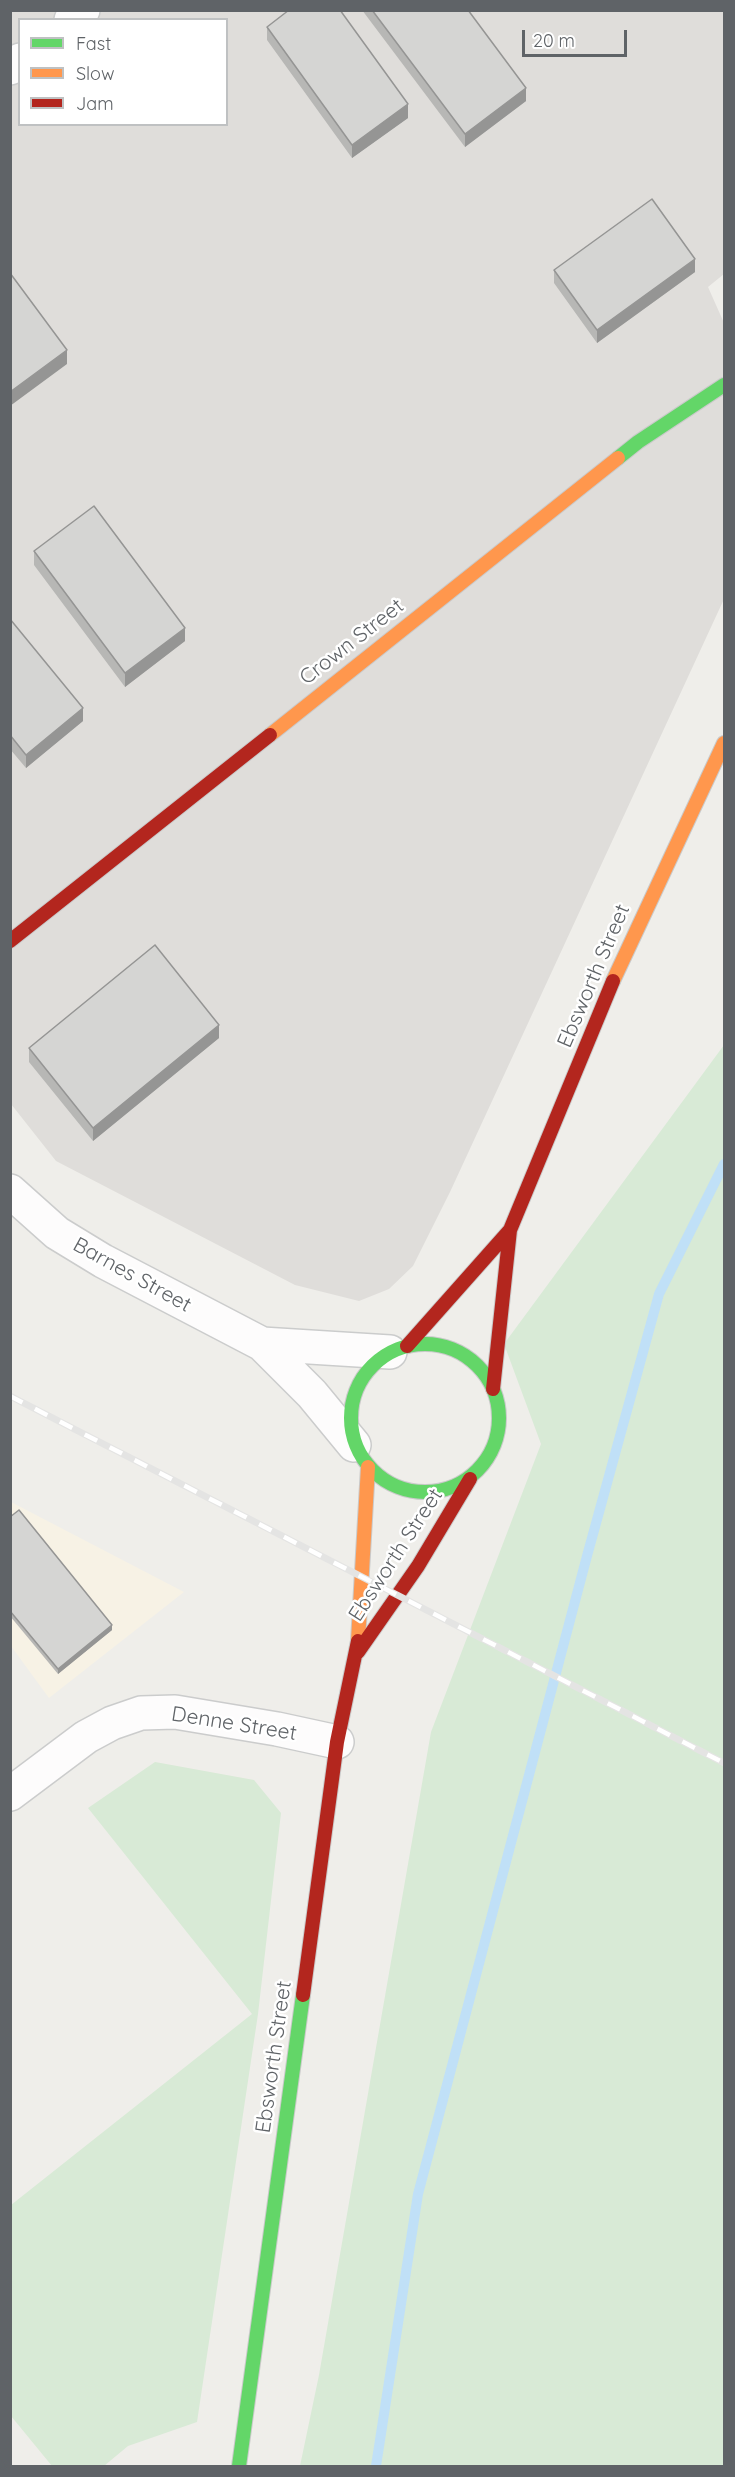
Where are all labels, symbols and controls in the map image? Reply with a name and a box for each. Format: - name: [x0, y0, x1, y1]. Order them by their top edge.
- legend: [18, 18, 228, 126]
- scale bar: [525, 18, 630, 56]
- text: 20 m: [533, 29, 575, 52]
- text: Fast: [76, 32, 111, 55]
- text: Slow: [76, 62, 114, 85]
- text: Jam: [76, 92, 114, 115]
- street label: Crown Street: [295, 594, 409, 690]
- street label: Ebsworth Street: [552, 901, 636, 1051]
- street label: Barnes Street: [68, 1232, 196, 1318]
- street label: Ebsworth Street: [344, 1484, 448, 1626]
- street label: Denne Street: [170, 1702, 298, 1746]
- street label: Ebsworth Street: [251, 1979, 297, 2135]

